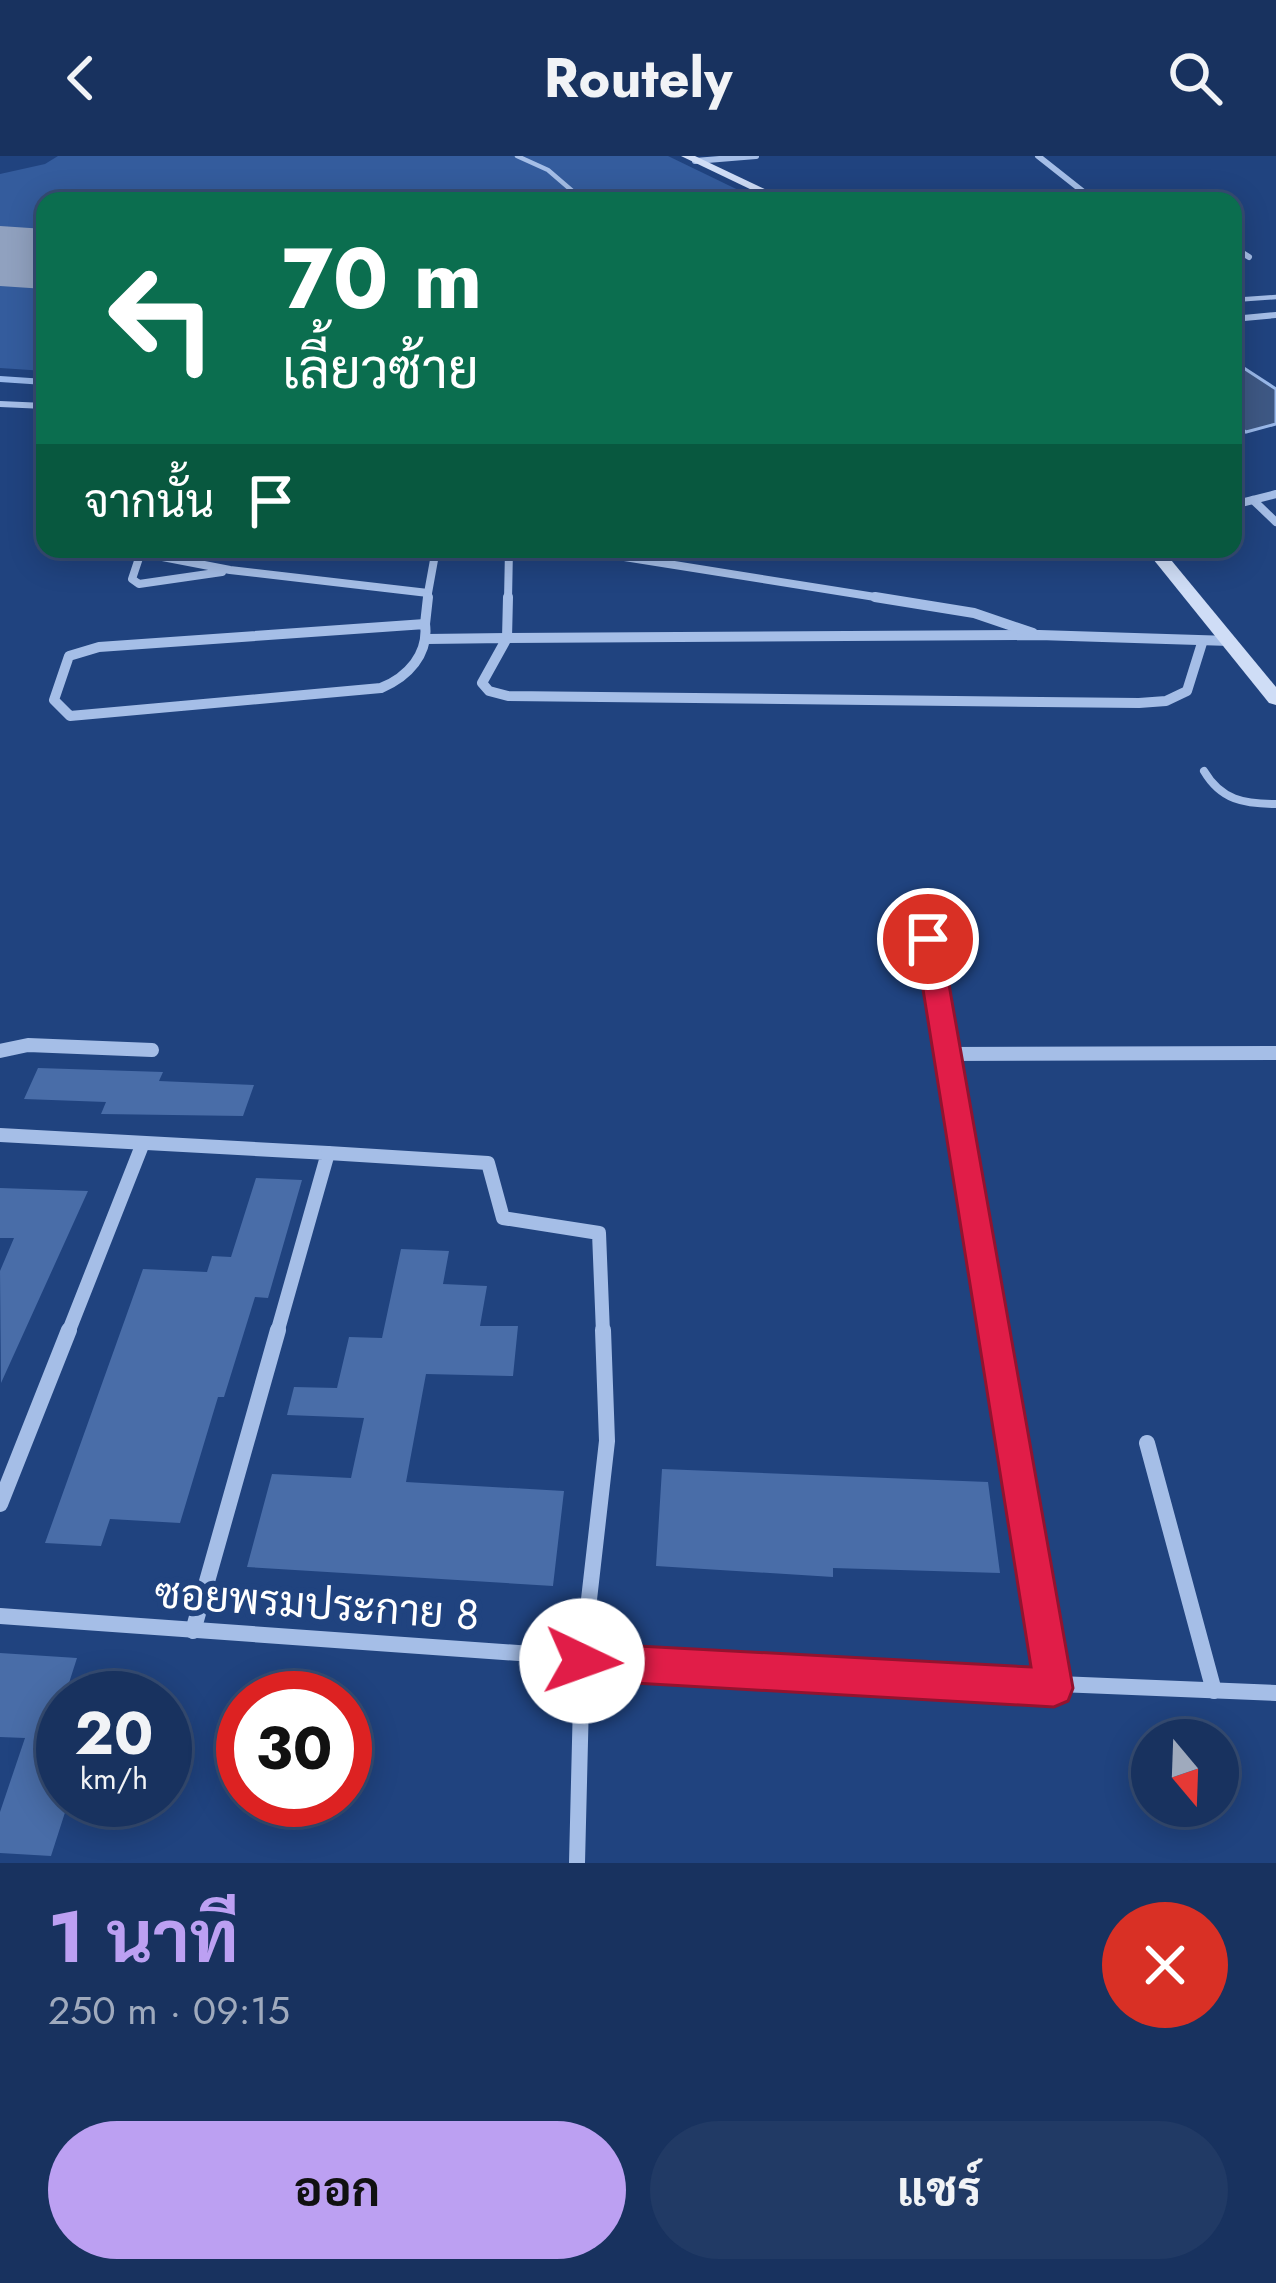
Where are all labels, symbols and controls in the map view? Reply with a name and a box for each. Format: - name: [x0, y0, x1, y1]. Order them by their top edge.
- text: Routely: [544, 39, 732, 117]
- icon: back: [48, 45, 114, 111]
- icon: search: [1162, 45, 1228, 111]
- text: 70 m: [282, 218, 482, 340]
- icon: left: [84, 240, 240, 396]
- text: เลี้ยวซ้าย: [282, 330, 479, 408]
- icon: arrive: [238, 468, 304, 534]
- text: จากนั้น: [84, 469, 214, 534]
- pin: [877, 888, 979, 990]
- icon: arrive: [895, 906, 961, 972]
- street label: ซอยพรมประกาย 8: [153, 1562, 481, 1646]
- position arrow: [519, 1598, 645, 1724]
- speed limit sign: 30: [216, 1671, 372, 1827]
- text: 20: [74, 1690, 154, 1777]
- north arrow: [1131, 1719, 1239, 1827]
- map controls: [1131, 1719, 1239, 1827]
- text: km/h: [80, 1757, 148, 1800]
- text: 1 นาที: [48, 1885, 239, 1989]
- button: close: [1102, 1902, 1228, 2028]
- text: 250 m · 09:15: [48, 1982, 290, 2039]
- button: ออก: [48, 2121, 626, 2259]
- button: แชร์: [650, 2121, 1228, 2259]

